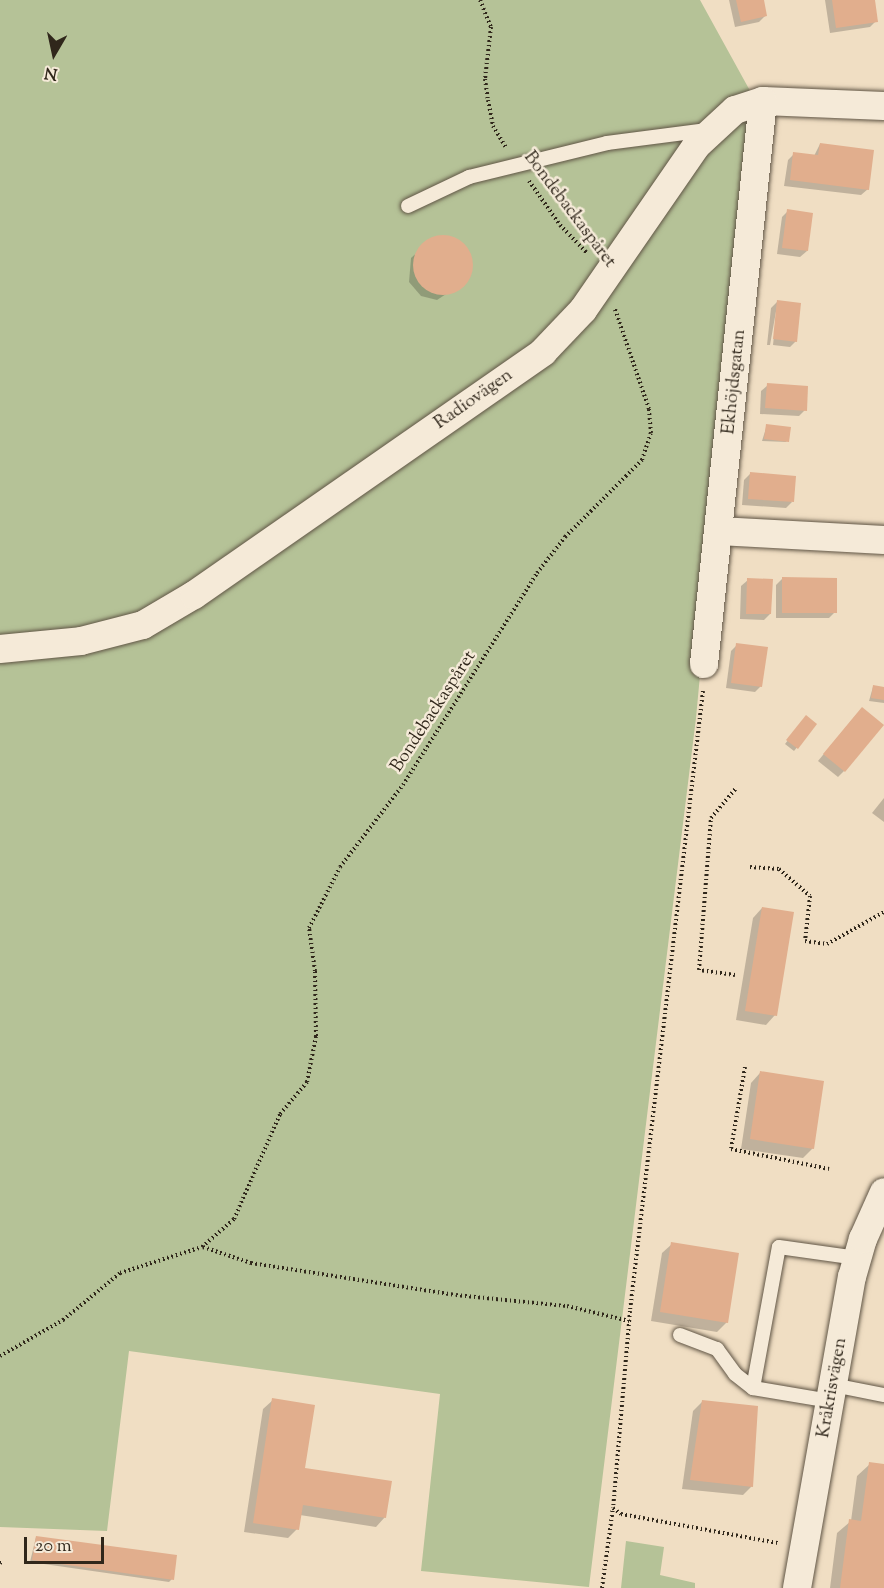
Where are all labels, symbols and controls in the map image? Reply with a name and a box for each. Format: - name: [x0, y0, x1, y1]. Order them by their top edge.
- north arrow: [24, 24, 84, 84]
- text: N: [43, 60, 59, 85]
- street label: Bondebackaspåret: [518, 148, 620, 272]
- street label: Ekhöjdsgatan: [719, 328, 751, 436]
- street label: Radiovägen: [431, 365, 517, 435]
- street label: Bondebackaspåret: [387, 647, 481, 777]
- street label: Kråkrisvägen: [814, 1336, 852, 1440]
- scale bar: [27, 1525, 106, 1563]
- text: 20 m: [35, 1534, 72, 1560]

